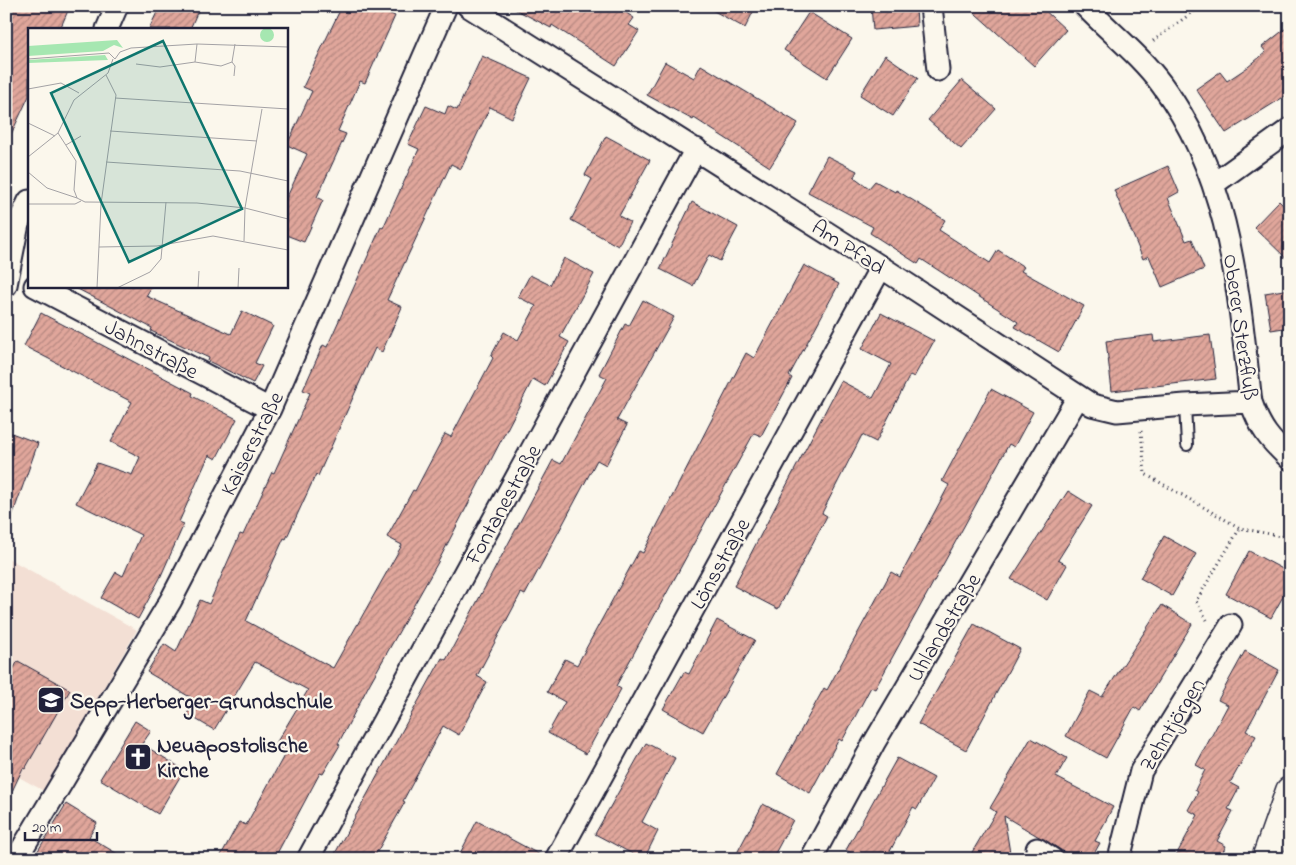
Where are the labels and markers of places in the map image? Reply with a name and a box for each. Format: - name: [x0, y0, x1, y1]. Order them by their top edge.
- school or university icon: Sepp-Herberger-Grundschule: [36, 685, 66, 715]
- place label: Sepp-Herberger-Grundschule: [70, 687, 334, 720]
- place label: Neuapostolische Kirche: [157, 731, 309, 788]
- church icon: Neuapostolische Kirche: [123, 742, 153, 772]

